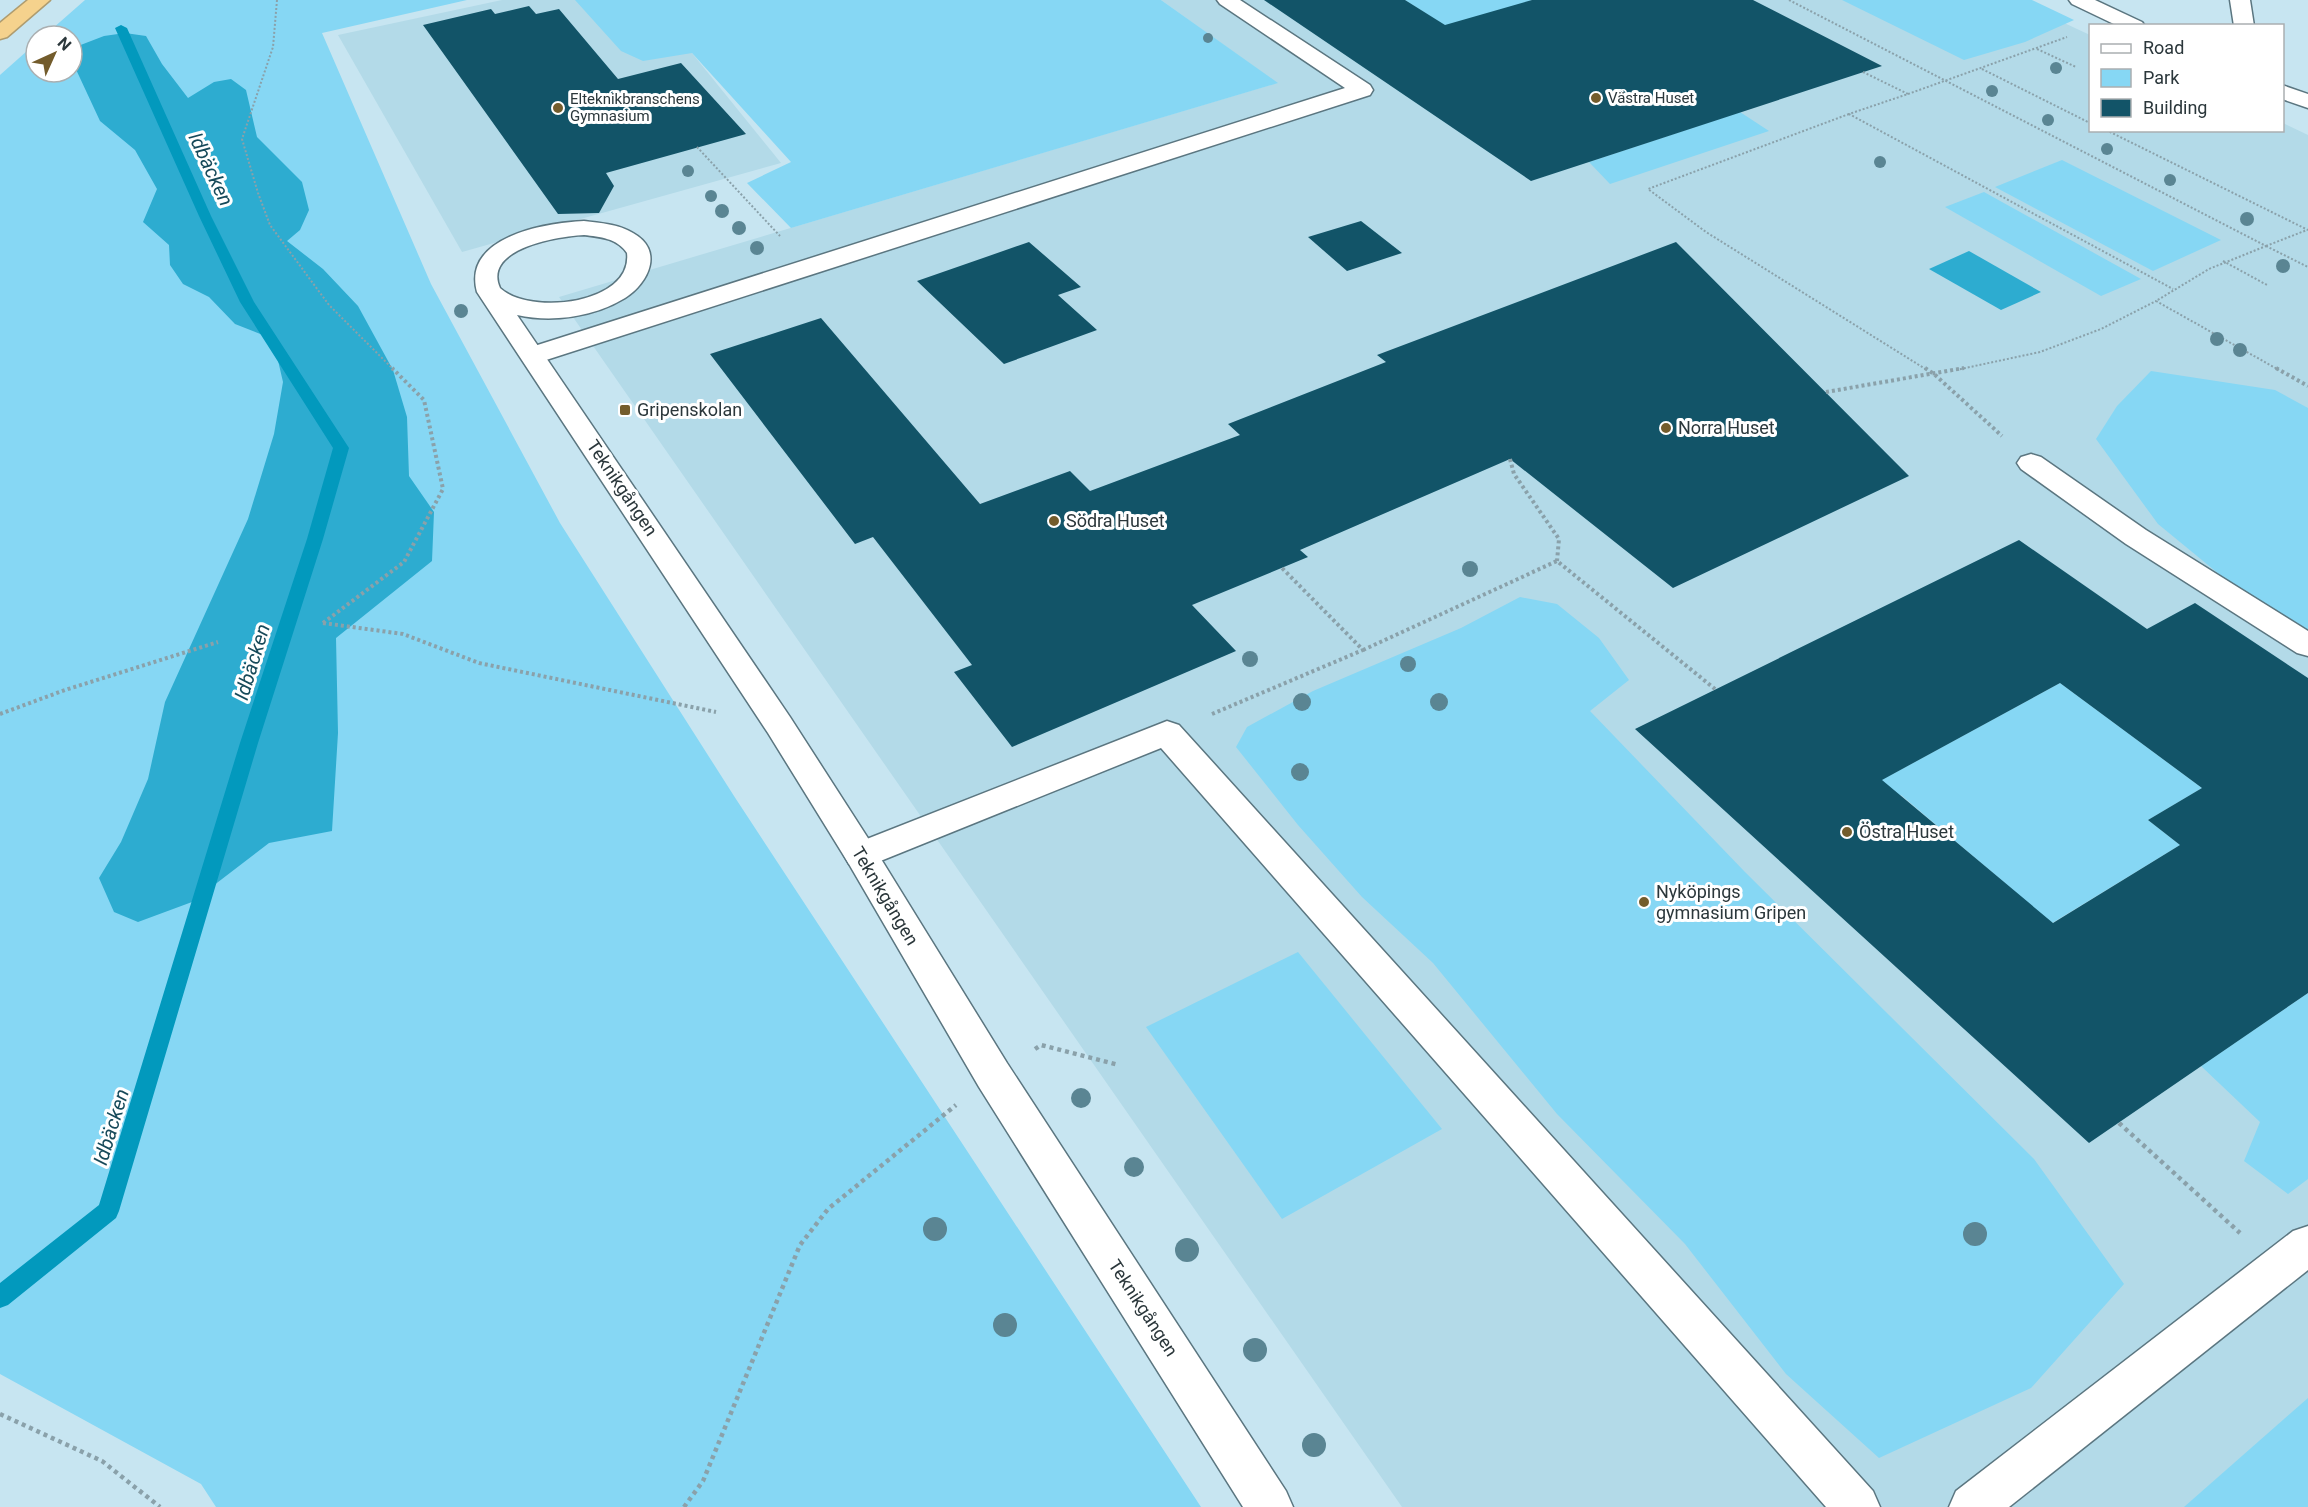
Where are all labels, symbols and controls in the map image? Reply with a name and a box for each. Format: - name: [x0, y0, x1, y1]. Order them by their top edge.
- north arrow: [24, 24, 84, 84]
- legend: [2089, 24, 2284, 132]
- text: N: [54, 33, 75, 54]
- text: Road: [2143, 37, 2184, 58]
- text: Park: [2143, 67, 2180, 88]
- place label: Västra Huset: [1608, 89, 1694, 107]
- place label: Elteknikbranschens Gymnasium: [570, 90, 700, 125]
- marker: Västra Huset: [1589, 91, 1603, 105]
- text: Building: [2143, 97, 2207, 118]
- marker: Elteknikbranschens Gymnasium: [551, 101, 565, 115]
- water label: Idbäcken: [184, 128, 238, 210]
- place label: Gripenskolan: [637, 399, 742, 420]
- marker: Gripenskolan: [618, 403, 632, 417]
- place label: Norra Huset: [1678, 417, 1775, 438]
- marker: Norra Huset: [1659, 421, 1673, 435]
- street label: Teknikgången: [583, 436, 662, 540]
- place label: Södra Huset: [1066, 510, 1165, 531]
- marker: Södra Huset: [1047, 514, 1061, 528]
- water label: Idbäcken: [229, 621, 275, 703]
- place label: Östra Huset: [1859, 821, 1954, 842]
- marker: Östra Huset: [1840, 825, 1854, 839]
- street label: Teknikgången: [848, 843, 923, 949]
- place label: Nyköpings gymnasium Gripen: [1656, 881, 1806, 923]
- marker: Nyköpings gymnasium Gripen: [1637, 895, 1651, 909]
- water label: Idbäcken: [88, 1086, 134, 1168]
- street label: Teknikgången: [1104, 1255, 1183, 1360]

